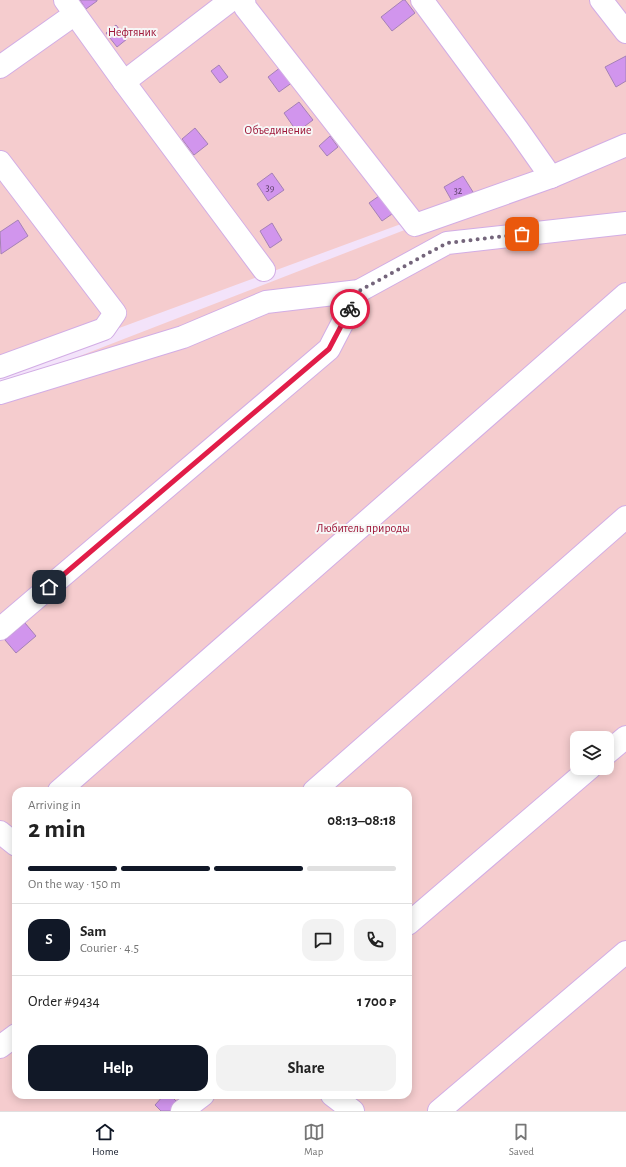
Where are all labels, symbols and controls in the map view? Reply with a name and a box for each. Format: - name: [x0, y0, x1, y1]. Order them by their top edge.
- park label: Нефтяник: [108, 26, 157, 38]
- park label: Объединение: [244, 124, 312, 136]
- house number: 39: [266, 183, 275, 193]
- house number: 32: [454, 186, 463, 196]
- pin: [505, 217, 539, 251]
- icon: bag: [511, 223, 533, 245]
- courier: [330, 289, 370, 329]
- icon: bike: [339, 298, 361, 320]
- park label: Любитель природы: [316, 522, 410, 534]
- pin: [32, 570, 66, 604]
- icon: home: [38, 576, 60, 598]
- map controls: [570, 731, 614, 775]
- button: layers: [570, 731, 614, 775]
- text: Arriving in: [28, 799, 81, 812]
- text: 08:13–08:18: [327, 813, 396, 828]
- text: 2 min: [28, 816, 86, 842]
- text: On the way · 150 m: [28, 878, 121, 891]
- button: chat: [302, 919, 344, 961]
- button: phone: [354, 919, 396, 961]
- text: Sam: [80, 924, 106, 939]
- text: S: [45, 932, 53, 947]
- text: Courier · 4.5: [80, 942, 139, 955]
- text: Order #9434: [28, 994, 100, 1009]
- text: 1 700 ₽: [357, 994, 396, 1009]
- button: Help: [28, 1045, 208, 1091]
- button: Share: [216, 1045, 396, 1091]
- tab: Home: [92, 1121, 119, 1158]
- tab: Map: [303, 1121, 325, 1158]
- tab: Saved: [509, 1121, 534, 1158]

